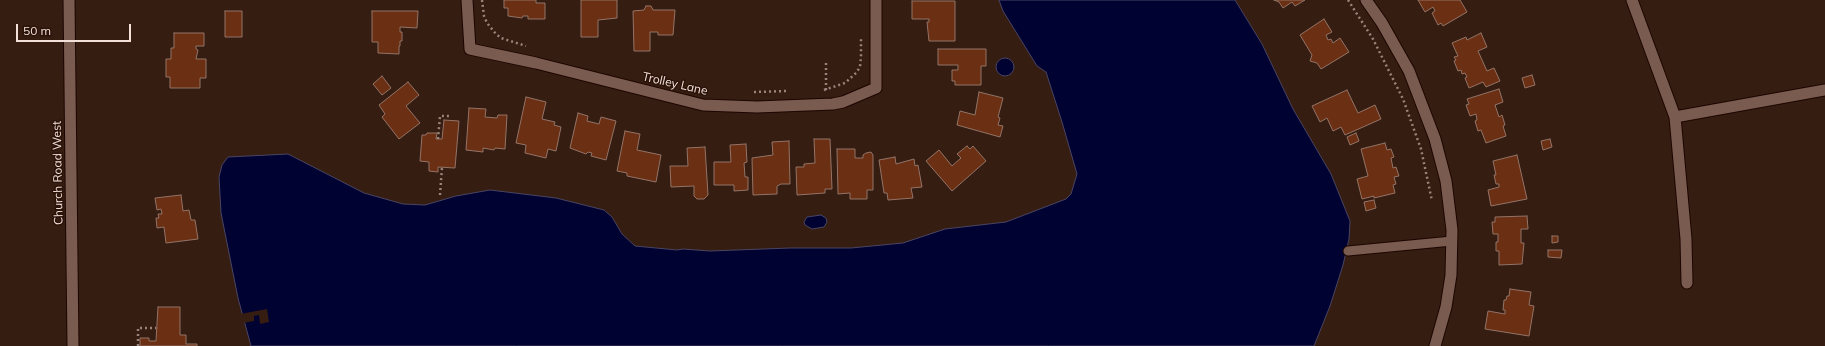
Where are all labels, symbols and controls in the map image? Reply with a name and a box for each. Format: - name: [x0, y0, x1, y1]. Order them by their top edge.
- scale bar: [18, 16, 133, 42]
- text: 50 m: [23, 23, 51, 38]
- street label: Trolley Lane: [641, 70, 709, 98]
- street label: Church Road West: [50, 121, 66, 225]

